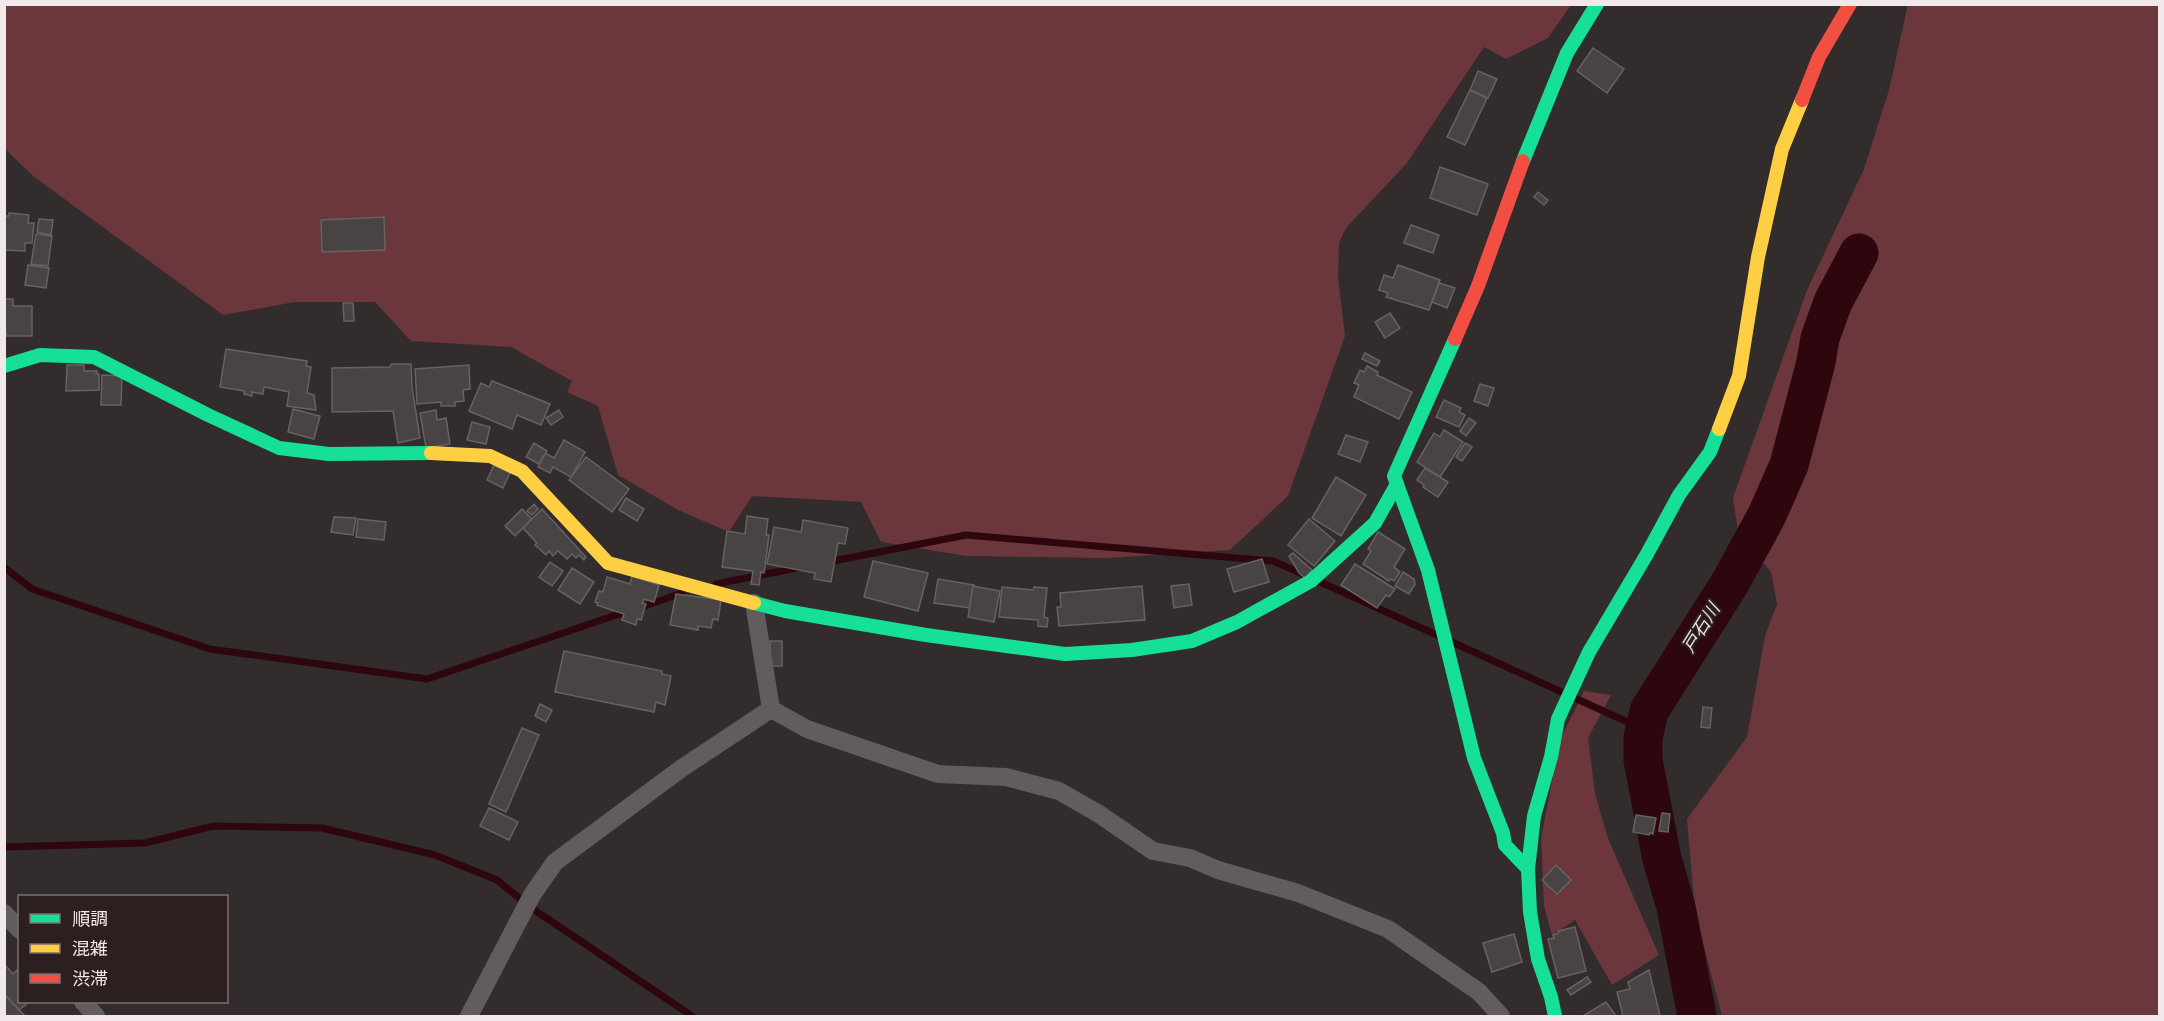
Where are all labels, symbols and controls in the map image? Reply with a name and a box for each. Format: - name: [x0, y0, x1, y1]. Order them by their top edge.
- water label: 戸石川: [1677, 597, 1726, 657]
- legend: [18, 895, 228, 1003]
- text: 順調: [72, 907, 108, 930]
- text: 混雑: [72, 937, 108, 960]
- text: 渋滞: [72, 967, 108, 990]

